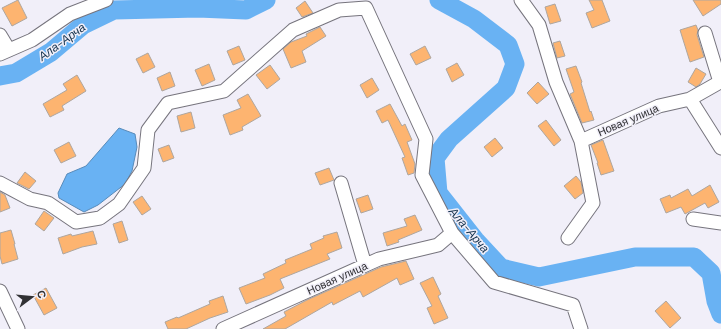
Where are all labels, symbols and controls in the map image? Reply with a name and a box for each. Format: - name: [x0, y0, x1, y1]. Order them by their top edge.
- water label: Ала-Арча: [34, 19, 89, 65]
- street label: Новая улица: [595, 101, 661, 139]
- water label: Ала-Арча: [445, 203, 493, 256]
- street label: Новая улица: [304, 258, 370, 298]
- north arrow: [12, 277, 52, 317]
- text: С: [34, 288, 49, 300]

